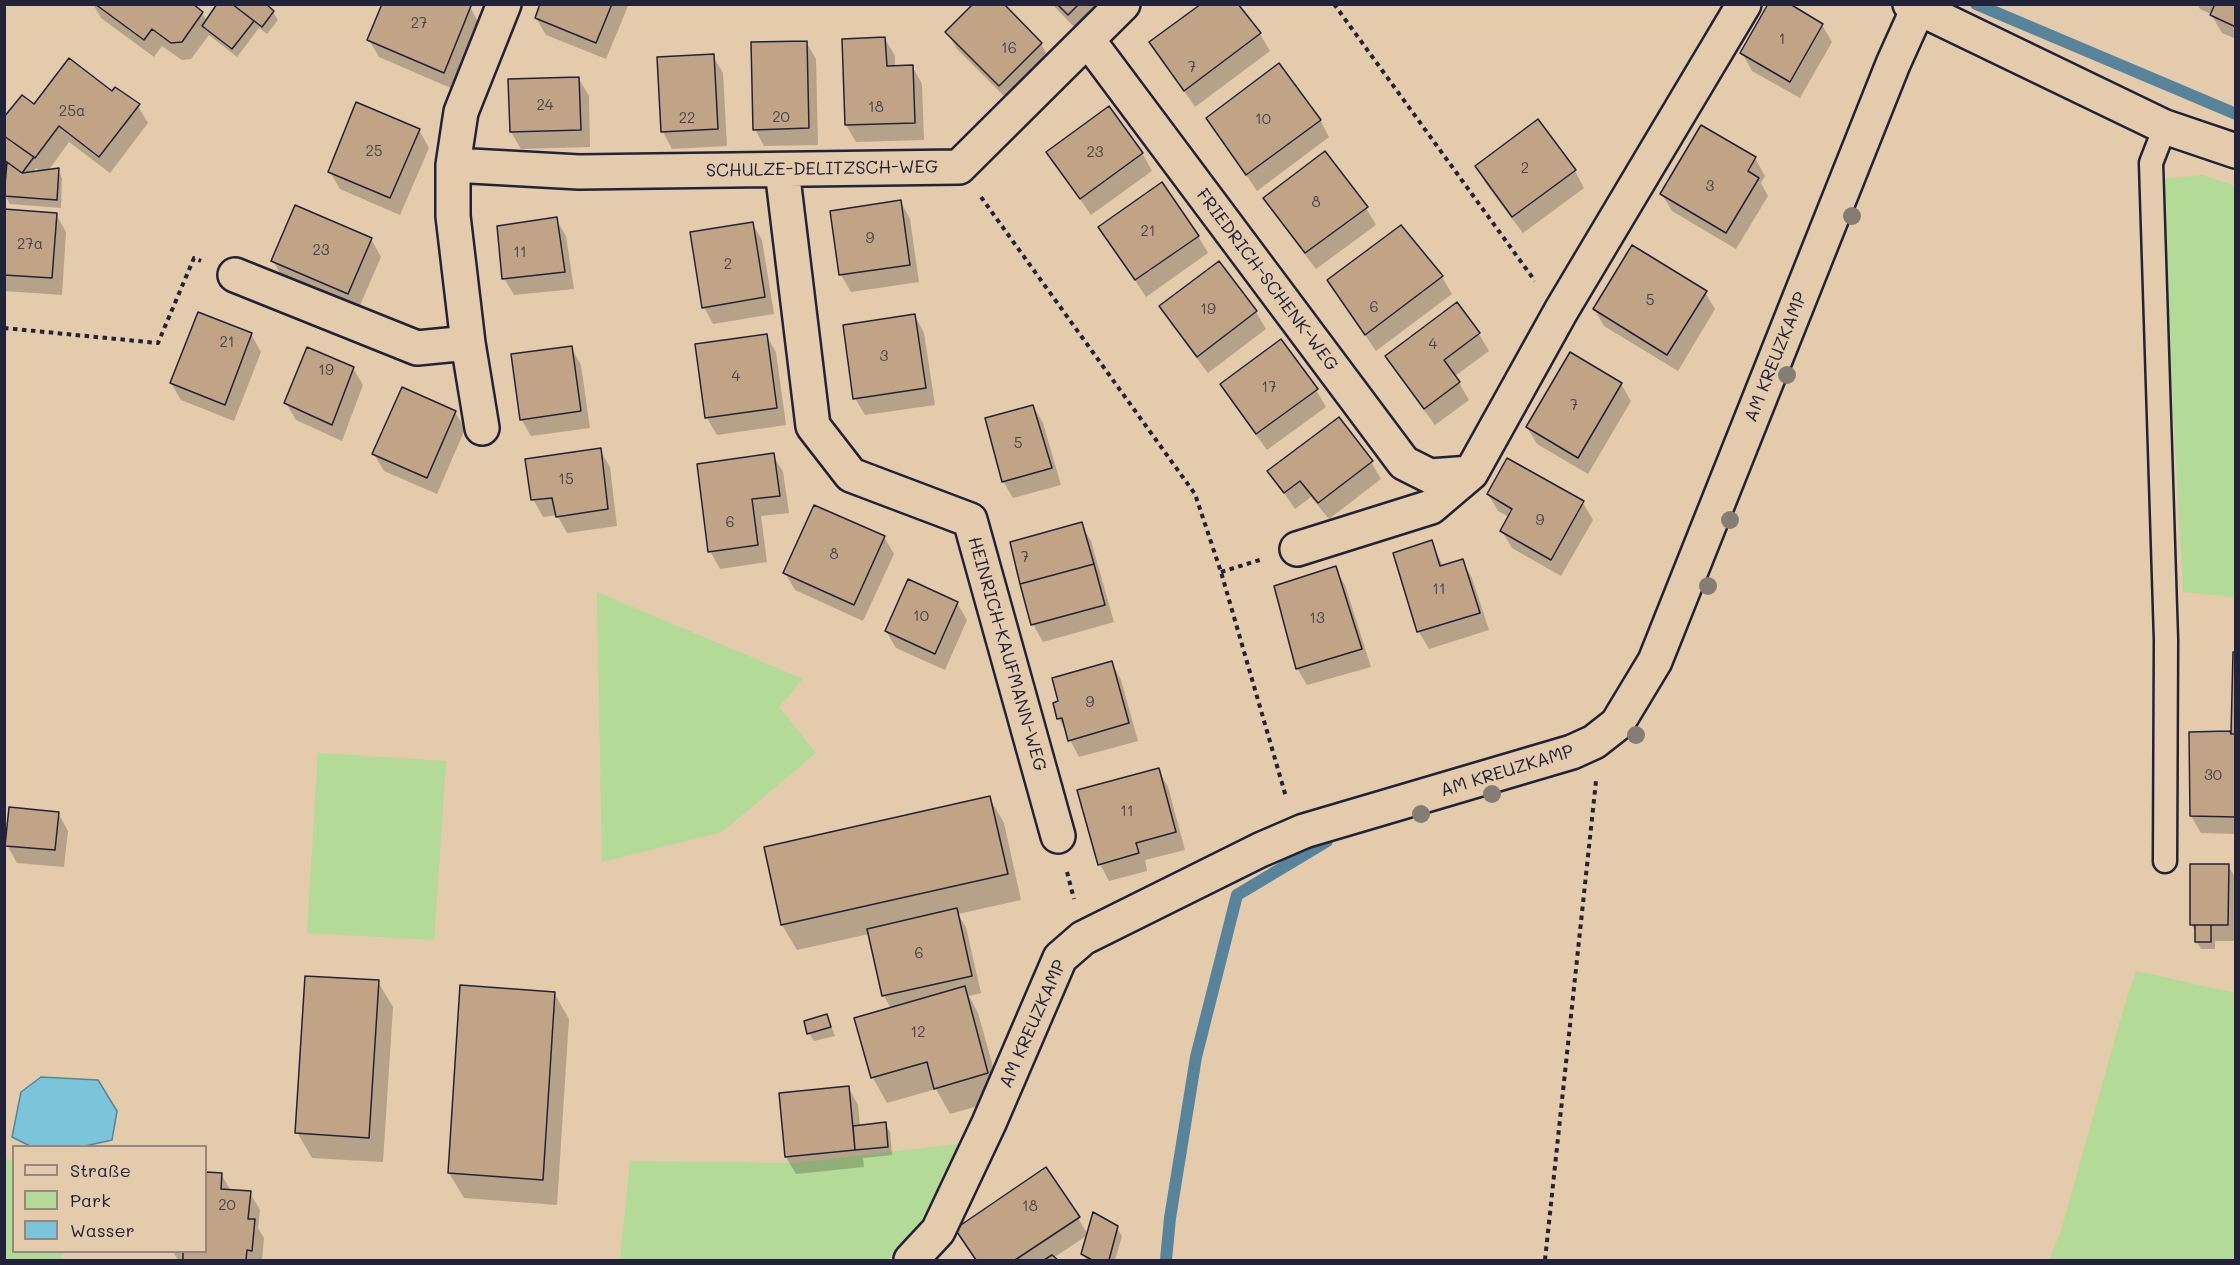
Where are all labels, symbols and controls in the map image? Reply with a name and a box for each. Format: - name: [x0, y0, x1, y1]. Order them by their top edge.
- house number: 27: [411, 14, 427, 32]
- house number: 1: [1779, 30, 1785, 48]
- house number: 16: [1001, 39, 1017, 57]
- house number: 7: [1188, 58, 1196, 76]
- house number: 24: [536, 96, 554, 114]
- house number: 18: [868, 98, 884, 116]
- house number: 25a: [59, 102, 85, 120]
- house number: 20: [772, 108, 790, 126]
- house number: 22: [679, 109, 695, 127]
- house number: 10: [1255, 110, 1271, 128]
- house number: 25: [365, 142, 383, 160]
- house number: 23: [1086, 143, 1104, 161]
- street label: SCHULZE-DELITZSCH-WEG: [706, 156, 938, 182]
- house number: 2: [1521, 159, 1529, 177]
- house number: 3: [1706, 177, 1714, 195]
- street label: FRIEDRICH-SCHENK-WEG: [1191, 185, 1343, 375]
- house number: 8: [1311, 193, 1321, 211]
- house number: 21: [1140, 222, 1156, 240]
- house number: 9: [866, 229, 874, 247]
- house number: 27a: [17, 235, 43, 253]
- house number: 23: [312, 241, 330, 259]
- house number: 11: [513, 243, 527, 261]
- house number: 2: [724, 255, 732, 273]
- street label: AM KREUZKAMP: [1740, 289, 1812, 425]
- house number: 5: [1646, 291, 1654, 309]
- house number: 6: [1369, 298, 1379, 316]
- house number: 19: [1200, 300, 1216, 318]
- house number: 21: [219, 333, 235, 351]
- house number: 4: [1429, 335, 1437, 353]
- house number: 3: [880, 347, 888, 365]
- house number: 19: [318, 361, 334, 379]
- house number: 4: [732, 367, 740, 385]
- house number: 17: [1261, 378, 1277, 396]
- house number: 7: [1570, 396, 1578, 414]
- house number: 5: [1014, 434, 1022, 452]
- house number: 15: [558, 470, 574, 488]
- house number: 9: [1536, 511, 1544, 529]
- house number: 6: [725, 513, 735, 531]
- street label: HEINRICH-KAUFMANN-WEG: [963, 534, 1051, 774]
- house number: 8: [829, 545, 839, 563]
- house number: 7: [1021, 548, 1029, 566]
- house number: 11: [1432, 580, 1446, 598]
- house number: 10: [913, 607, 929, 625]
- house number: 13: [1309, 609, 1325, 627]
- house number: 9: [1086, 693, 1094, 711]
- street label: AM KREUZKAMP: [1438, 740, 1576, 802]
- house number: 30: [2204, 766, 2222, 784]
- house number: 11: [1120, 802, 1134, 820]
- house number: 6: [914, 944, 924, 962]
- street label: AM KREUZKAMP: [995, 956, 1071, 1092]
- house number: 12: [910, 1023, 926, 1041]
- legend: [12, 1145, 207, 1253]
- text: Straße: [70, 1158, 131, 1182]
- text: Park: [70, 1188, 111, 1212]
- house number: 20: [218, 1196, 236, 1214]
- house number: 18: [1022, 1197, 1038, 1215]
- text: Wasser: [70, 1218, 135, 1242]

